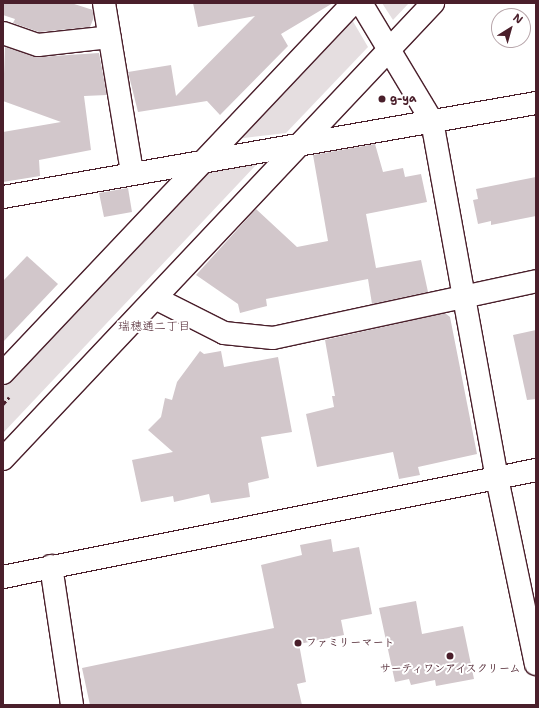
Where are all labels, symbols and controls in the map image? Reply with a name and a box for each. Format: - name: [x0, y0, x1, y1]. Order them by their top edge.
- north arrow: [491, 8, 531, 48]
- text: N: [510, 10, 526, 27]
- place label: g-ya: [390, 92, 416, 106]
- marker: g-ya: [377, 94, 387, 104]
- district label: 瑞穂通二丁目: [118, 320, 190, 334]
- place label: ファミリーマート: [306, 636, 394, 650]
- marker: ファミリーマート: [293, 638, 303, 648]
- marker: サーティワンアイスクリーム: [445, 651, 455, 661]
- place label: サーティワンアイスクリーム: [379, 662, 521, 676]

